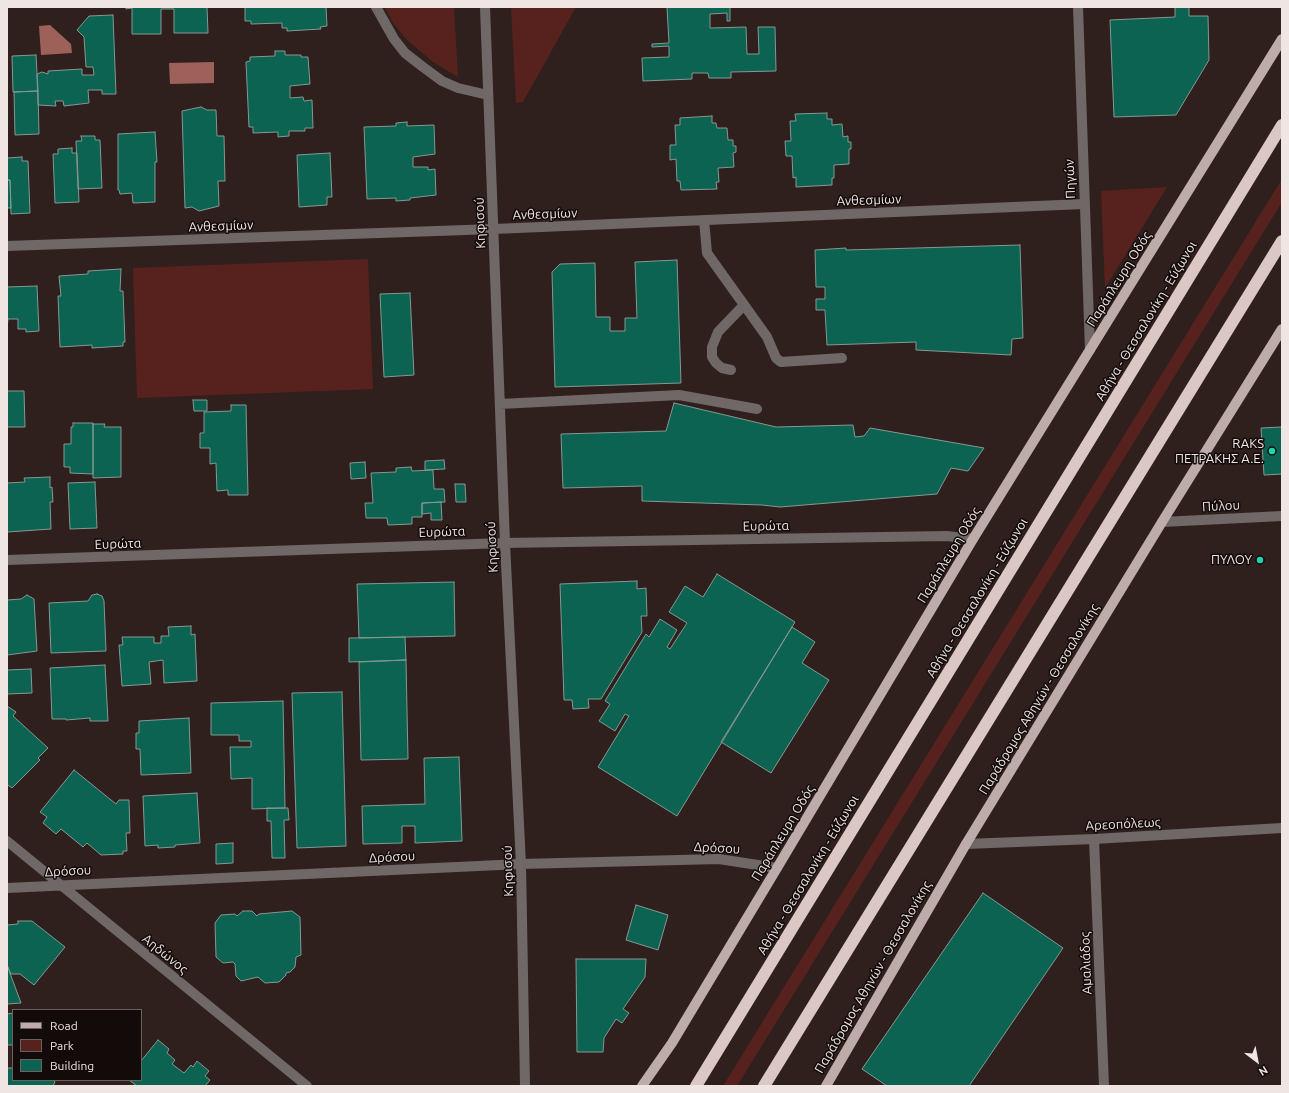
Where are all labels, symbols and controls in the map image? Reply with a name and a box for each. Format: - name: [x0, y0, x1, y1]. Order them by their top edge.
- street label: Πηγών: [1062, 159, 1078, 199]
- street label: Ανθεσμίων: [836, 191, 902, 209]
- street label: Κηφισού: [471, 197, 489, 249]
- street label: Ανθεσμίων: [512, 205, 578, 223]
- street label: Ανθεσμίων: [188, 217, 254, 235]
- street label: Παράπλευρη Οδός: [1083, 228, 1155, 330]
- street label: Αθήνα - Θεσσαλονίκη - Εύζωνοι: [1092, 238, 1200, 404]
- place label: RAKS ΠΕΤΡΑΚΗΣ Α.Ε.: [1175, 436, 1264, 467]
- marker: RAKS ΠΕΤΡΑΚΗΣ Α.Ε.: [1267, 446, 1277, 456]
- street label: Πύλου: [1202, 497, 1240, 515]
- street label: Παράπλευρη Οδός: [914, 504, 984, 606]
- street label: Αθήνα - Θεσσαλονίκη - Εύζωνοι: [923, 515, 1031, 681]
- street label: Ευρώτα: [743, 518, 789, 534]
- street label: Κηφισού: [483, 521, 501, 573]
- street label: Ευρώτα: [418, 523, 466, 541]
- street label: Ευρώτα: [94, 535, 142, 553]
- place label: ΠΥΛΟΥ: [1211, 552, 1252, 568]
- marker: ΠΥΛΟΥ: [1255, 555, 1265, 565]
- street label: Παράδρομος Αθηνών - Θεσσαλονίκης: [976, 601, 1102, 797]
- street label: Παράπλευρη Οδός: [748, 782, 818, 884]
- street label: Αθήνα - Θεσσαλονίκη - Εύζωνοι: [754, 792, 862, 958]
- street label: Αρεοπόλεως: [1085, 814, 1161, 834]
- street label: Δρόσου: [693, 839, 741, 857]
- street label: Κηφισού: [499, 845, 517, 897]
- street label: Δρόσου: [368, 848, 416, 866]
- street label: Δρόσου: [44, 862, 92, 880]
- street label: Παράδρομος Αθηνών - Θεσσαλονίκης: [811, 878, 935, 1076]
- street label: Αηδώνος: [139, 931, 191, 977]
- street label: Αμαλιάδος: [1077, 931, 1095, 995]
- legend: [12, 1009, 142, 1081]
- text: Road: [50, 1019, 78, 1032]
- text: Park: [50, 1039, 74, 1052]
- north arrow: [1237, 1041, 1277, 1081]
- text: Building: [50, 1059, 94, 1072]
- text: N: [1257, 1064, 1270, 1078]

